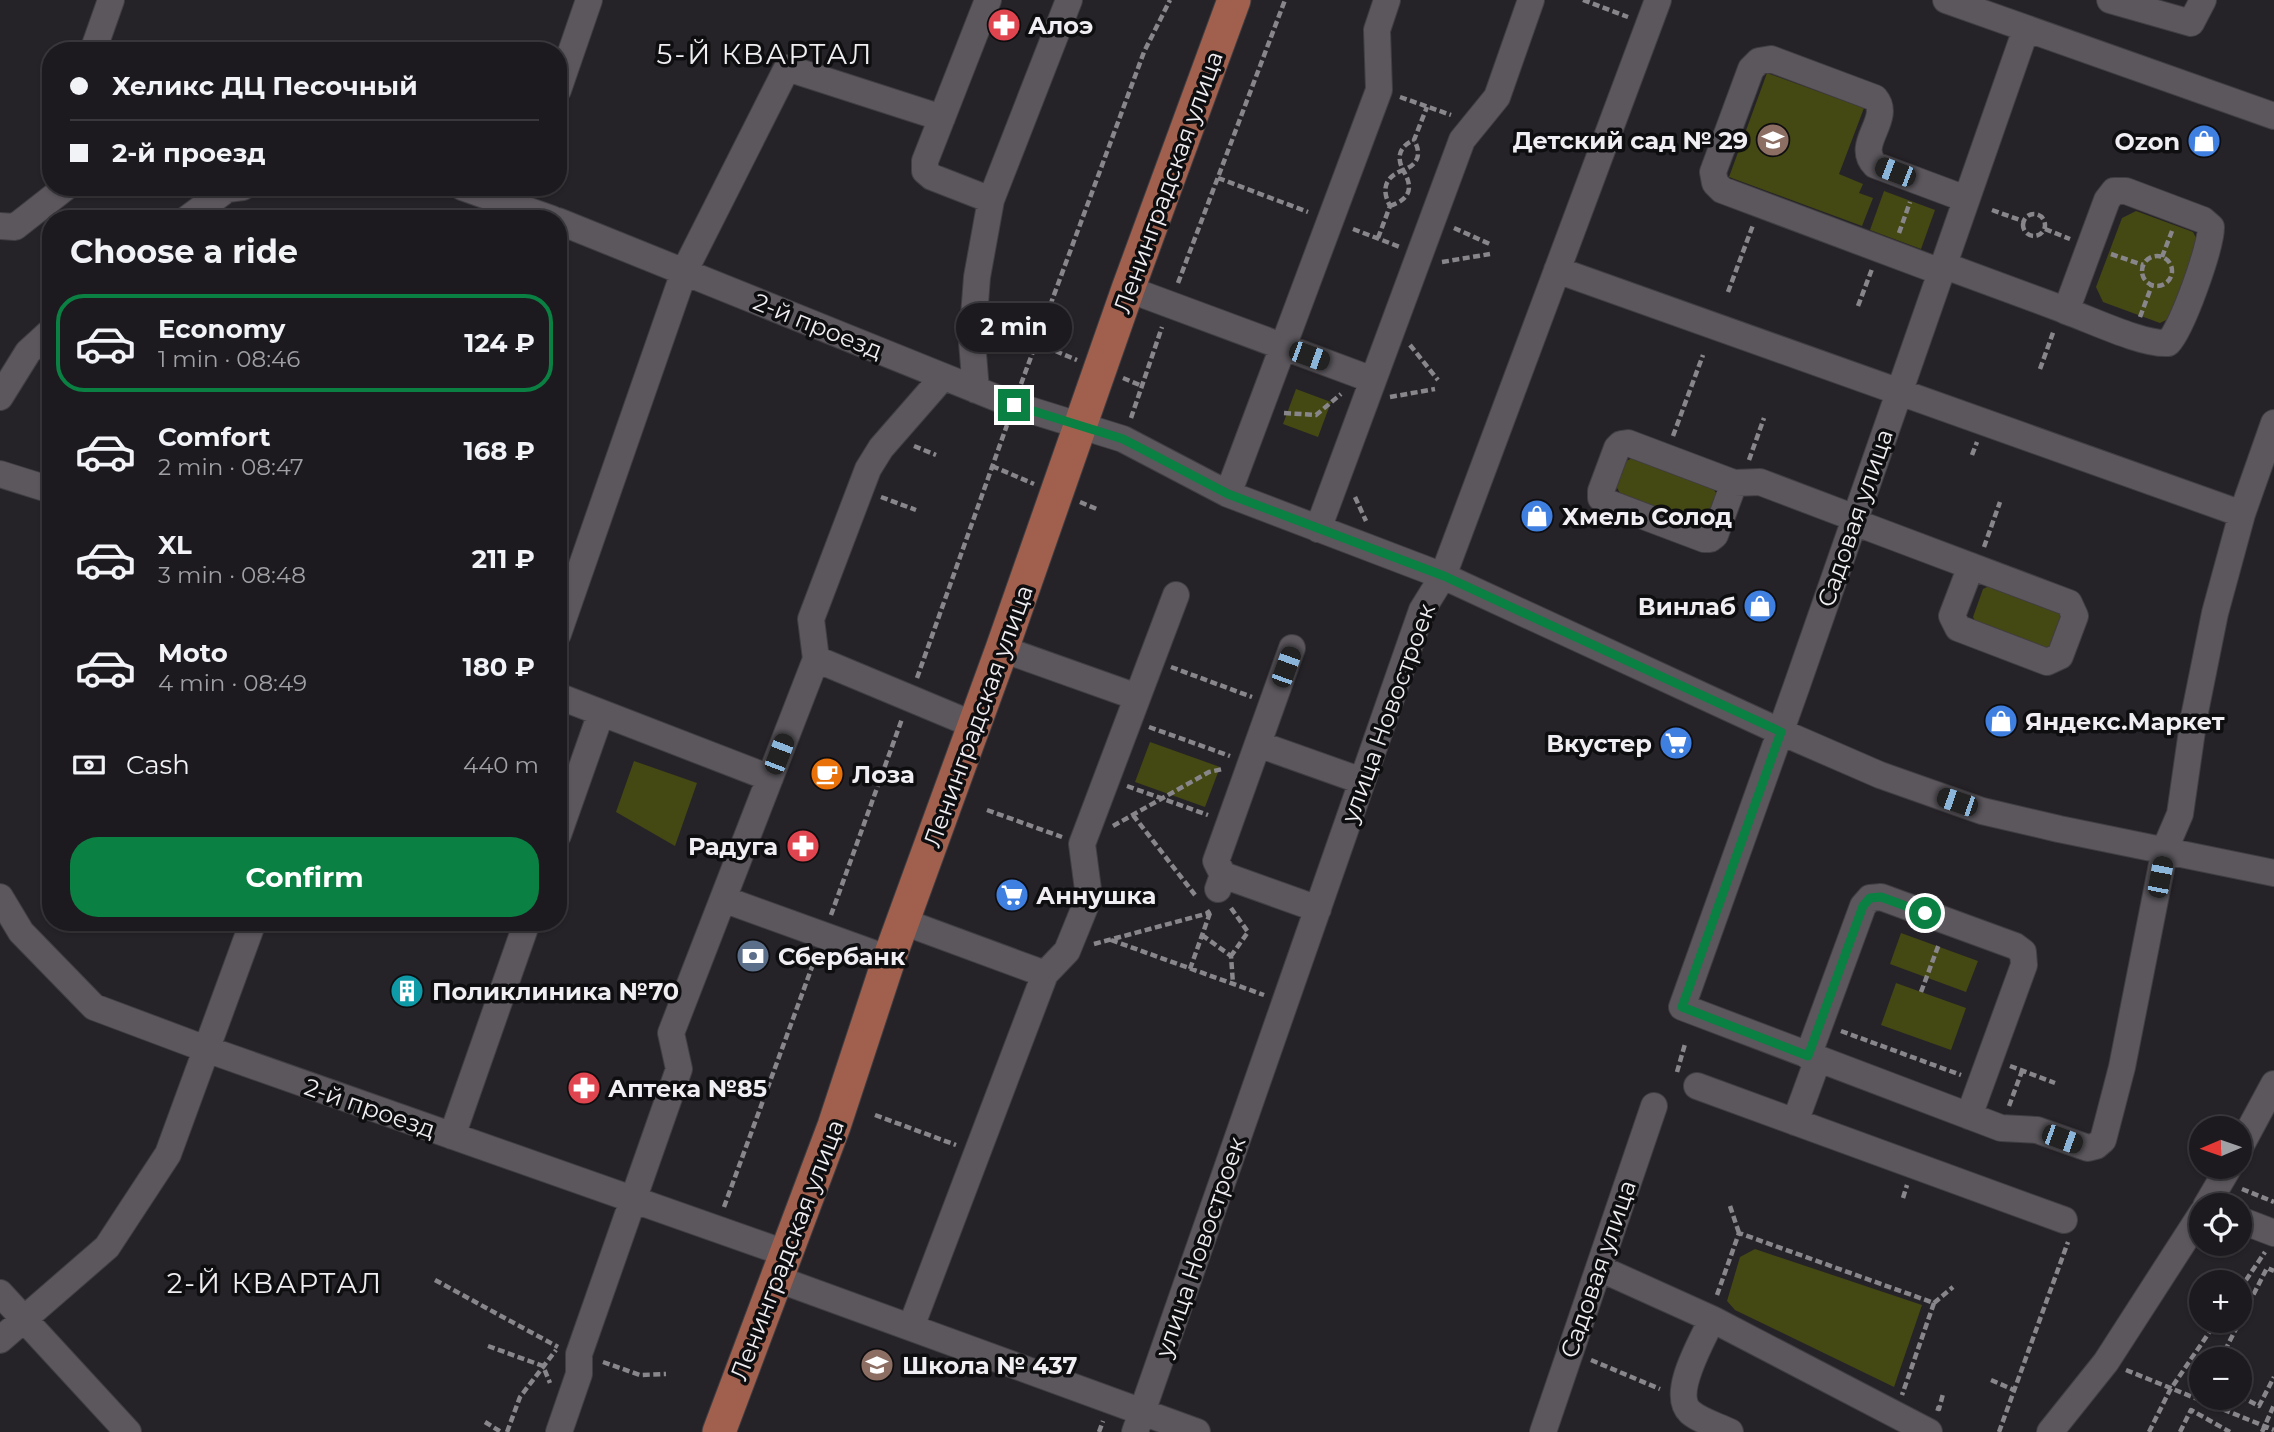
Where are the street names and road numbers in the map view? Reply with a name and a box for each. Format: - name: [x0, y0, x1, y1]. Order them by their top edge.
- street label: Ленинградская улица: [1107, 47, 1229, 317]
- street label: 2-й проезд: [749, 287, 887, 365]
- street label: Садовая улица: [1811, 425, 1899, 611]
- street label: Ленинградская улица: [917, 581, 1039, 851]
- street label: улица Новостроек: [1334, 599, 1441, 828]
- street label: 2-й проезд: [301, 1072, 439, 1144]
- street label: Ленинградская улица: [724, 1116, 850, 1384]
- street label: улица Новостроек: [1148, 1133, 1251, 1362]
- street label: Садовая улица: [1554, 1176, 1642, 1362]

